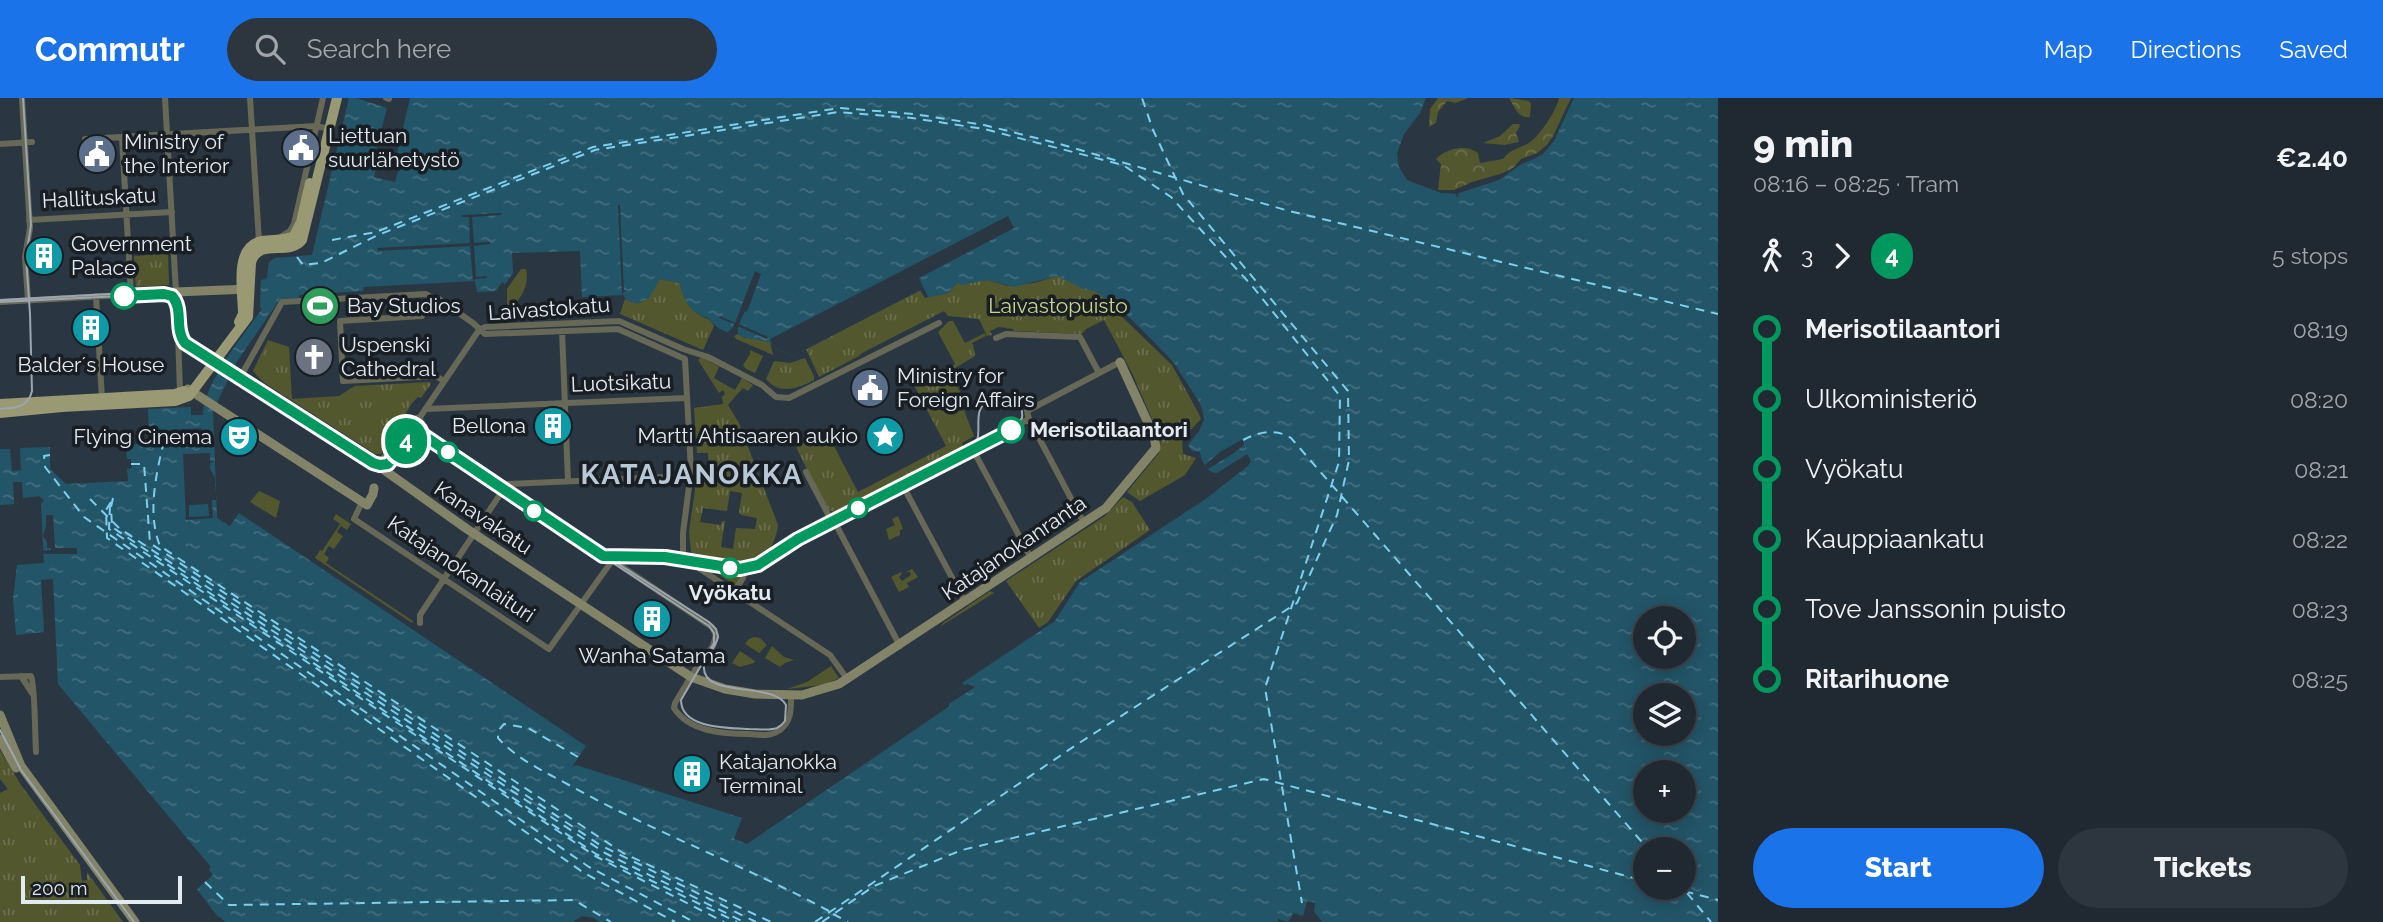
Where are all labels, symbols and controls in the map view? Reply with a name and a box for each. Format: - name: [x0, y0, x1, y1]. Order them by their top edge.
- search box: [227, 18, 717, 81]
- text: Commutr: [35, 30, 185, 69]
- icon: search: [251, 30, 289, 68]
- text: Search here: [307, 34, 451, 64]
- text: Map: [2044, 35, 2093, 64]
- text: Directions: [2131, 35, 2241, 64]
- text: Saved: [2279, 35, 2348, 64]
- text: 9 min: [1753, 121, 1853, 166]
- place label: Liettuan suurlähetystö: [328, 123, 460, 172]
- public building icon: Liettuan suurlähetystö: [280, 127, 322, 169]
- place label: Ministry of the Interior: [124, 129, 230, 178]
- public building icon: Ministry of the Interior: [76, 133, 118, 175]
- text: €2.40: [2276, 143, 2348, 173]
- text: 08:16 – 08:25 · Tram: [1753, 170, 1959, 197]
- street label: Hallituskatu: [41, 182, 157, 213]
- place label: Government Palace: [71, 231, 192, 280]
- building icon: Government Palace: [23, 235, 65, 277]
- icon: walk: [1753, 237, 1791, 275]
- icon: forward: [1823, 237, 1861, 275]
- text: 4: [1885, 241, 1899, 270]
- text: 3: [1801, 242, 1813, 269]
- text: 5 stops: [2272, 242, 2348, 269]
- unlabelled marker: [111, 283, 137, 309]
- sports icon: Bay Studios: [299, 285, 341, 327]
- street label: Laivastokatu: [487, 292, 611, 325]
- place label: Bay Studios: [347, 293, 461, 318]
- park label: Laivastopuisto: [988, 293, 1128, 318]
- building icon: Balder´s House: [70, 307, 112, 349]
- text: Merisotilaantori: [1805, 314, 2001, 344]
- text: 08:19: [2293, 316, 2348, 343]
- place label: Uspenski Cathedral: [341, 332, 436, 381]
- church icon: Uspenski Cathedral: [293, 336, 335, 378]
- place label: Balder´s House: [18, 352, 164, 377]
- place label: Ministry for Foreign Affairs: [897, 363, 1035, 412]
- public building icon: Ministry for Foreign Affairs: [849, 367, 891, 409]
- street label: Luotsikatu: [570, 368, 672, 397]
- text: Ulkoministeriö: [1805, 384, 1977, 414]
- text: 08:20: [2290, 386, 2348, 413]
- building icon: Bellona: [532, 405, 574, 447]
- place label: Bellona: [452, 413, 526, 438]
- place icon: Martti Ahtisaaren aukio: [864, 415, 906, 457]
- theatre icon: Flying Cinema: [218, 416, 260, 458]
- marker: Merisotilaantori: [998, 417, 1024, 443]
- place label: Merisotilaantori: [1030, 417, 1188, 442]
- line badge: 4: [383, 418, 429, 464]
- place label: Martti Ahtisaaren aukio: [637, 423, 858, 448]
- place label: Flying Cinema: [73, 424, 212, 449]
- text: 4: [399, 426, 413, 455]
- unlabelled marker: [438, 442, 458, 462]
- text: Vyökatu: [1805, 454, 1903, 484]
- text: 08:21: [2294, 456, 2348, 483]
- district label: KATAJANOKKA: [581, 458, 803, 491]
- street label: Kanavakatu: [430, 476, 537, 559]
- street label: Katajanokanranta: [937, 490, 1091, 605]
- unlabelled marker: [848, 498, 868, 518]
- unlabelled marker: [524, 501, 544, 521]
- street label: Katajanokanlaituri: [383, 510, 540, 627]
- text: Kauppiaankatu: [1805, 524, 1985, 554]
- text: 08:22: [2292, 526, 2348, 553]
- marker: Vyökatu: [720, 558, 740, 578]
- place label: Vyökatu: [689, 580, 771, 605]
- text: Tove Janssonin puisto: [1805, 594, 2066, 624]
- text: 08:23: [2292, 596, 2348, 623]
- building icon: Wanha Satama: [631, 598, 673, 640]
- map controls: [1633, 606, 1696, 900]
- button: locate: [1633, 606, 1696, 669]
- place label: Wanha Satama: [579, 643, 725, 668]
- text: Ritarihuone: [1805, 664, 1949, 694]
- text: 08:25: [2291, 666, 2348, 693]
- button: layers: [1633, 683, 1696, 746]
- place label: Katajanokka Terminal: [719, 749, 837, 798]
- building icon: Katajanokka Terminal: [671, 753, 713, 795]
- button: +: [1633, 760, 1696, 823]
- button: Start: [1753, 828, 2044, 908]
- button: Tickets: [2058, 828, 2348, 908]
- button: −: [1633, 837, 1696, 900]
- scale bar: [21, 873, 182, 905]
- text: 200 m: [32, 877, 87, 899]

